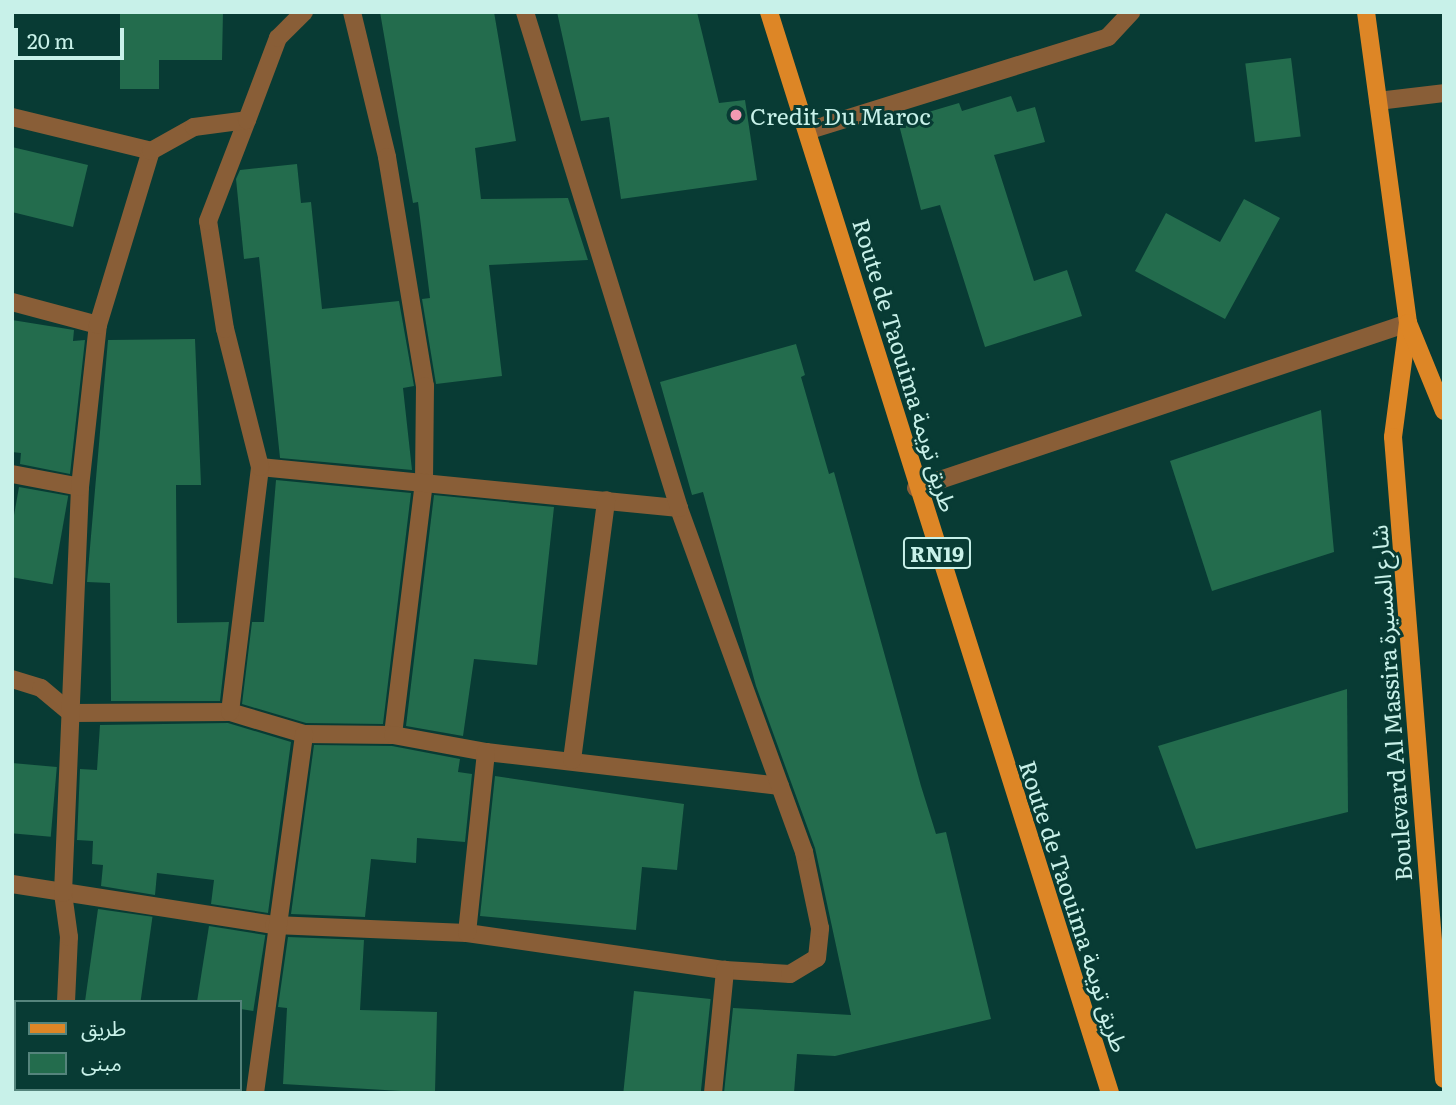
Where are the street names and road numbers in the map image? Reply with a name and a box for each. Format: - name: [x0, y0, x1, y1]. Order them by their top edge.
- street label: Route de Taouima طريق تويمة: [848, 215, 964, 515]
- street label: Boulevard Al Massira شارع المسيرة: [1364, 524, 1416, 882]
- road number: RN19: [902, 536, 972, 570]
- street label: Route de Taouima طريق تويمة: [1015, 757, 1135, 1055]

